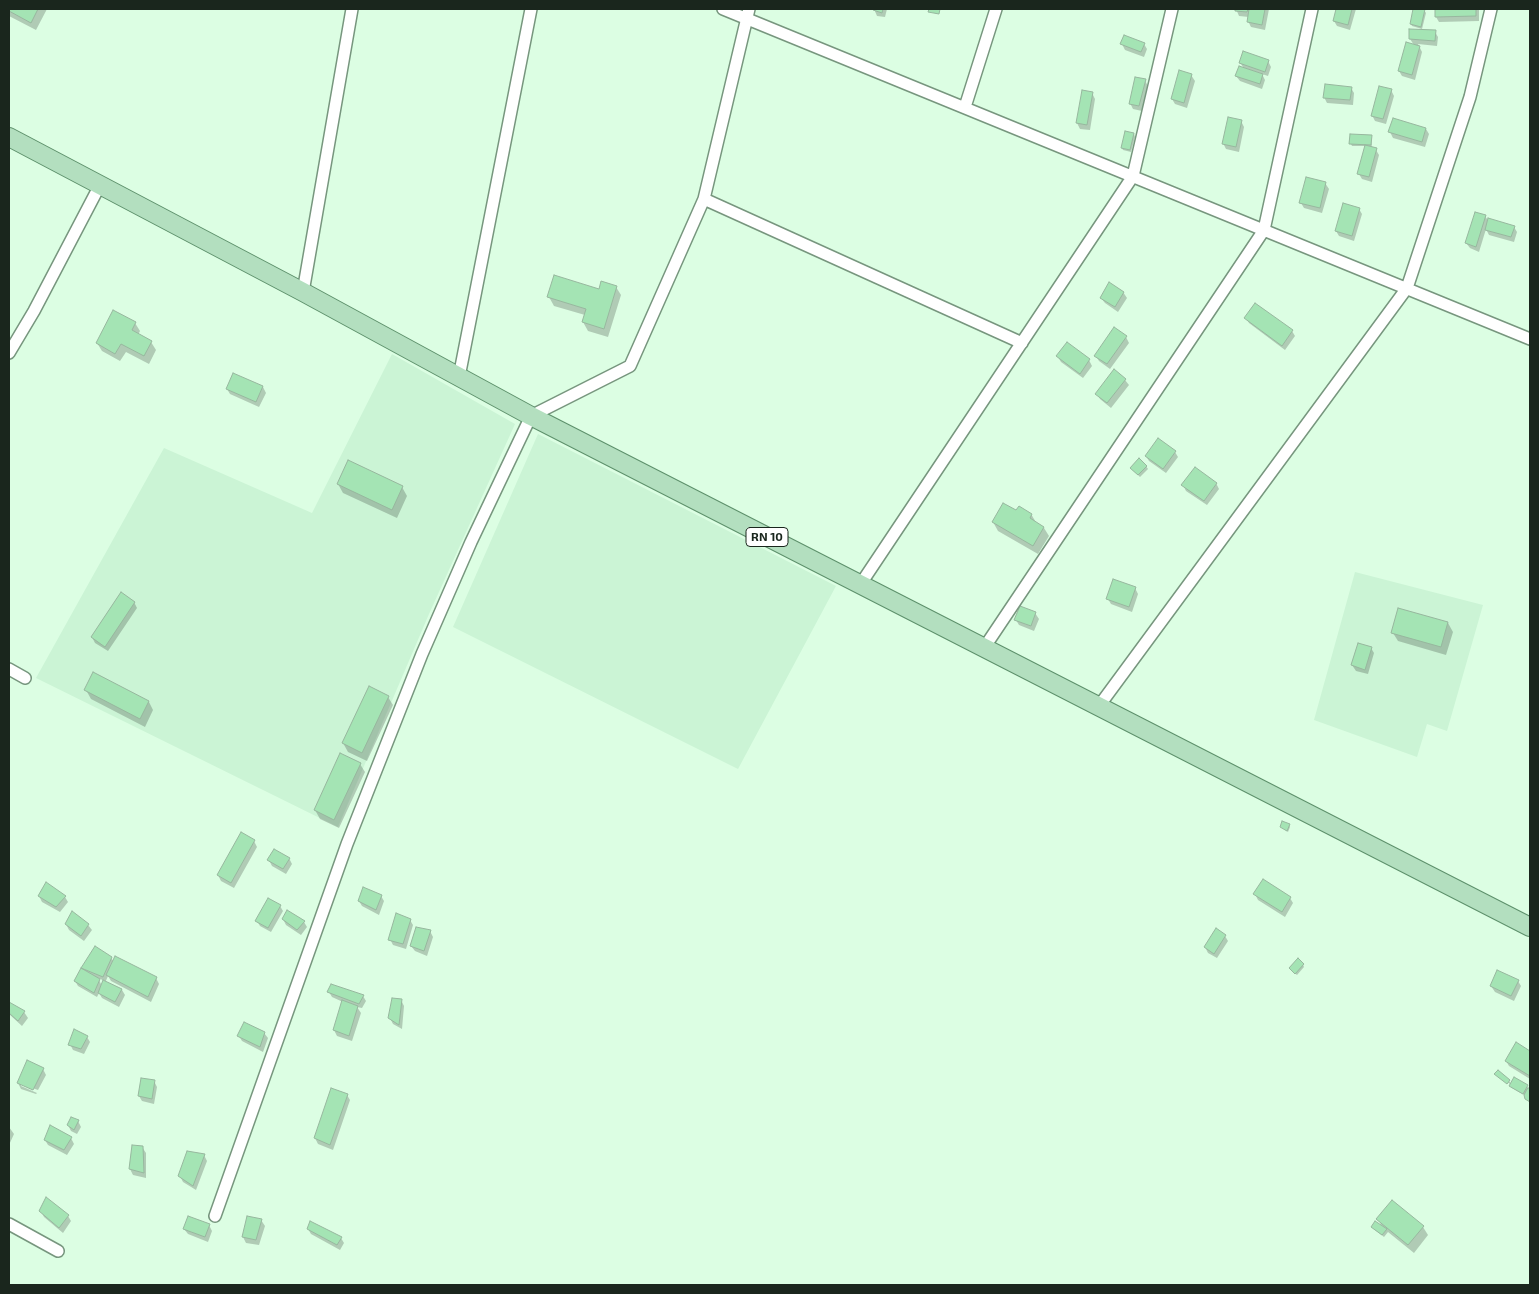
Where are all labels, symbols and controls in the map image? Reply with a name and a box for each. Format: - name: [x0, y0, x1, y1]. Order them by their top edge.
- road number: RN 10: [746, 528, 788, 546]

